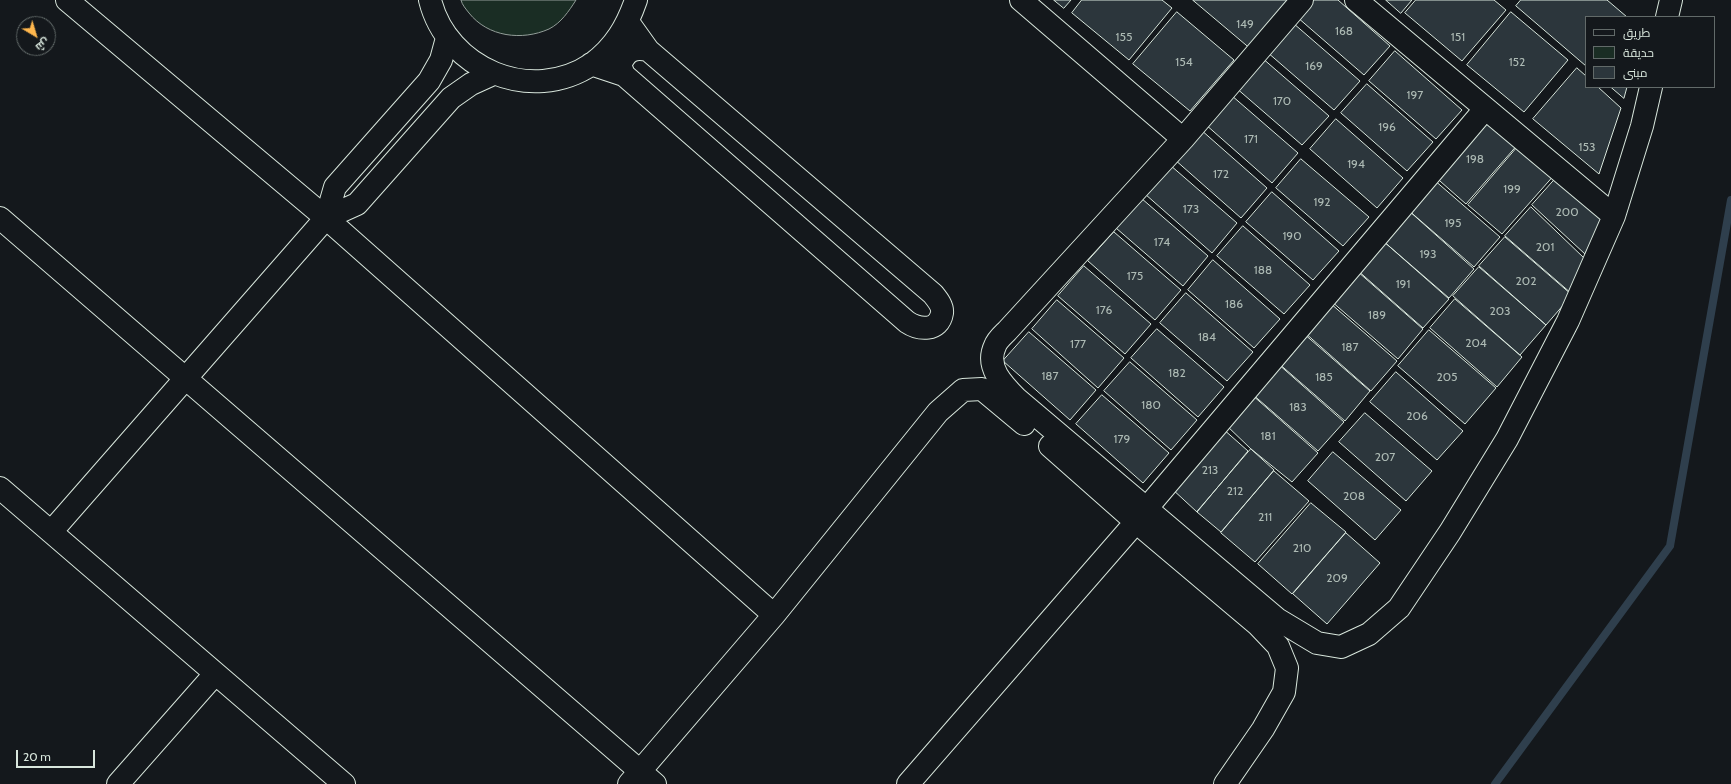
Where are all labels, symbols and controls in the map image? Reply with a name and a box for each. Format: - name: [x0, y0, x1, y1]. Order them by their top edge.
- north arrow: [16, 16, 56, 56]
- legend: [1585, 16, 1715, 88]
- house number: 149: [1236, 17, 1254, 31]
- house number: 168: [1335, 24, 1353, 38]
- text: طريق: [1623, 25, 1650, 40]
- house number: 155: [1116, 30, 1132, 44]
- house number: 151: [1451, 30, 1465, 44]
- text: ش: [33, 35, 53, 55]
- text: حديقة: [1623, 45, 1654, 60]
- house number: 154: [1175, 55, 1193, 69]
- house number: 152: [1509, 55, 1525, 69]
- house number: 169: [1305, 59, 1323, 73]
- text: مبنى: [1623, 65, 1648, 80]
- house number: 197: [1407, 88, 1423, 102]
- house number: 170: [1273, 94, 1291, 108]
- house number: 196: [1378, 120, 1396, 134]
- house number: 171: [1244, 132, 1258, 146]
- house number: 153: [1579, 140, 1595, 154]
- house number: 198: [1466, 152, 1484, 166]
- house number: 194: [1347, 157, 1365, 171]
- house number: 172: [1213, 167, 1229, 181]
- house number: 199: [1503, 182, 1521, 196]
- house number: 192: [1313, 195, 1331, 209]
- house number: 173: [1183, 202, 1199, 216]
- house number: 200: [1555, 205, 1579, 219]
- house number: 195: [1444, 216, 1462, 230]
- house number: 190: [1282, 229, 1302, 243]
- house number: 174: [1154, 235, 1170, 249]
- house number: 201: [1536, 240, 1554, 254]
- house number: 193: [1419, 247, 1437, 261]
- house number: 188: [1254, 263, 1272, 277]
- house number: 175: [1127, 269, 1143, 283]
- house number: 202: [1516, 274, 1536, 288]
- house number: 191: [1396, 277, 1410, 291]
- house number: 186: [1225, 297, 1243, 311]
- house number: 176: [1096, 303, 1112, 317]
- house number: 203: [1489, 304, 1511, 318]
- house number: 189: [1368, 308, 1386, 322]
- house number: 184: [1198, 330, 1216, 344]
- house number: 204: [1465, 336, 1487, 350]
- house number: 177: [1070, 337, 1086, 351]
- house number: 187: [1341, 340, 1359, 354]
- house number: 182: [1168, 366, 1186, 380]
- house number: 187: [1041, 369, 1059, 383]
- house number: 185: [1315, 370, 1333, 384]
- house number: 205: [1436, 370, 1458, 384]
- house number: 180: [1141, 398, 1161, 412]
- house number: 183: [1289, 400, 1307, 414]
- house number: 206: [1406, 409, 1428, 423]
- house number: 181: [1260, 429, 1276, 443]
- house number: 179: [1114, 432, 1130, 446]
- house number: 207: [1375, 450, 1395, 464]
- house number: 213: [1202, 463, 1218, 477]
- house number: 212: [1227, 484, 1243, 498]
- house number: 208: [1343, 489, 1365, 503]
- house number: 211: [1258, 510, 1272, 524]
- house number: 210: [1293, 541, 1311, 555]
- house number: 209: [1326, 571, 1348, 585]
- scale bar: [18, 742, 97, 768]
- text: 20 m: [23, 749, 51, 764]

